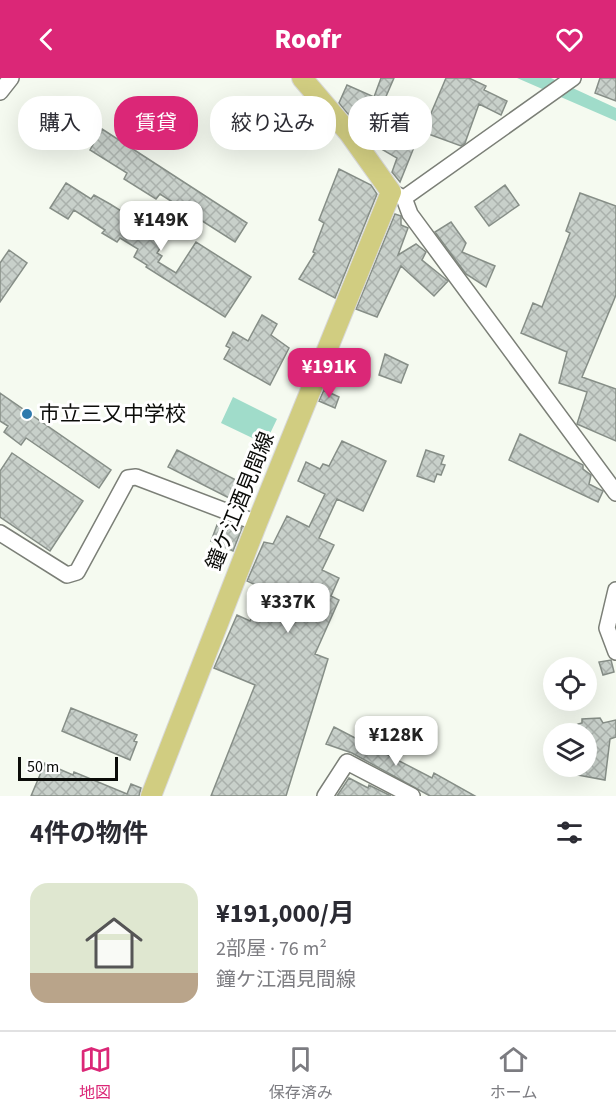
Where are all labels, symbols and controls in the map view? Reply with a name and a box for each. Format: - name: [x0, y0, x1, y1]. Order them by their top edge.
- text: Roofr: [275, 20, 341, 59]
- icon: back: [30, 23, 63, 56]
- icon: heart: [553, 23, 586, 56]
- chip: 購入: [18, 96, 102, 150]
- chip: 賃貸: [114, 96, 198, 150]
- chip: 絞り込み: [210, 96, 336, 150]
- chip: 新着: [348, 96, 432, 150]
- pin: ¥149K: [119, 201, 203, 252]
- text: ¥149K: [134, 206, 188, 234]
- pin: ¥191K: [287, 348, 371, 399]
- text: ¥191K: [302, 353, 356, 381]
- place label: 市立三又中学校: [39, 399, 186, 429]
- marker: 市立三又中学校: [20, 407, 34, 421]
- street label: 鐘ケ江酒見間線: [199, 427, 281, 575]
- pin: ¥337K: [246, 583, 330, 634]
- text: ¥337K: [261, 588, 315, 616]
- map controls: [543, 657, 597, 777]
- button: locate: [543, 657, 597, 711]
- pin: ¥128K: [354, 716, 438, 767]
- text: ¥128K: [369, 721, 423, 749]
- button: layers: [543, 723, 597, 777]
- scale bar: [18, 754, 118, 782]
- text: 50 m: [27, 756, 59, 778]
- text: 4件の物件: [30, 815, 148, 852]
- icon: filters: [553, 816, 586, 849]
- text: ¥191,000/月: [216, 895, 355, 932]
- icon: home: [78, 907, 150, 979]
- text: 2部屋 · 76 m²: [216, 935, 327, 963]
- text: 鐘ケ江酒見間線: [216, 966, 356, 994]
- tab: 地図: [79, 1043, 112, 1104]
- tab: 保存済み: [269, 1043, 333, 1104]
- tab: ホーム: [490, 1043, 537, 1104]

